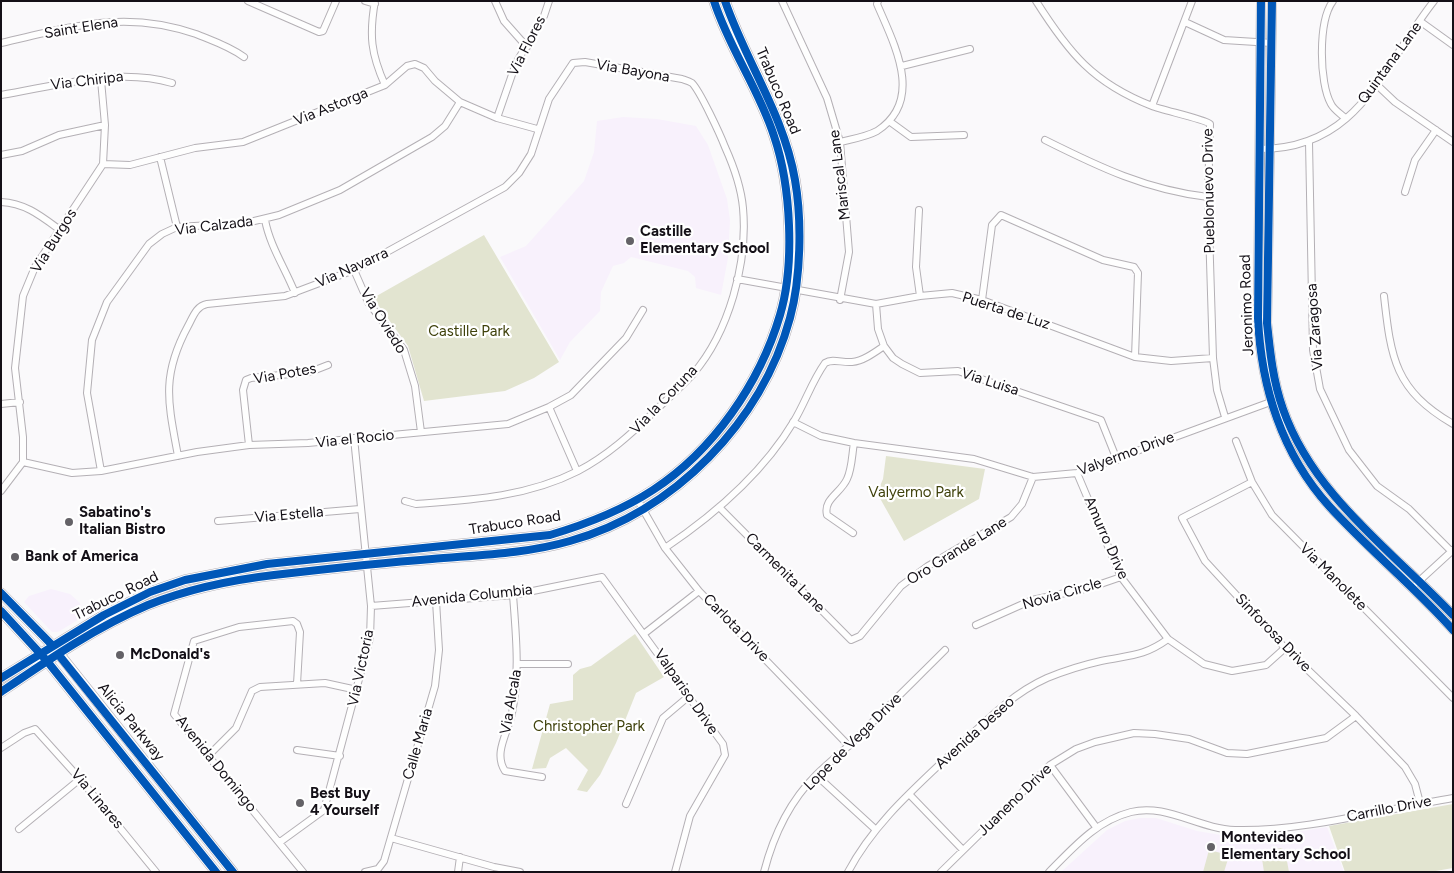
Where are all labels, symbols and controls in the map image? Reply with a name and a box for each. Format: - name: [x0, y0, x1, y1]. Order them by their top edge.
- street label: Saint Elena: [43, 13, 119, 43]
- street label: Via Flores: [504, 13, 550, 79]
- street label: Quintana Lane: [1354, 18, 1426, 108]
- street label: Trabuco Road: [752, 45, 804, 137]
- street label: Via Bayona: [595, 56, 671, 86]
- street label: Via Chiripa: [50, 68, 124, 94]
- street label: Via Astorga: [291, 84, 371, 130]
- street label: Pueblonuevo Drive: [1199, 128, 1219, 254]
- street label: Mariscal Lane: [826, 129, 854, 221]
- street label: Via Burgos: [27, 206, 81, 276]
- street label: Via Calzada: [174, 212, 254, 240]
- place label: Castille Elementary School: [640, 223, 769, 258]
- marker: Castille Elementary School: [624, 235, 636, 247]
- street label: Via Navarra: [313, 244, 391, 292]
- street label: Jeronimo Road: [1236, 254, 1258, 356]
- street label: Via Zaragosa: [1303, 283, 1327, 371]
- street label: Via Oviedo: [356, 285, 410, 357]
- street label: Puerta de Luz: [960, 288, 1052, 334]
- park label: Castille Park: [428, 323, 510, 341]
- street label: Via Potes: [252, 360, 318, 388]
- street label: Via la Coruna: [627, 362, 701, 438]
- street label: Via Luisa: [959, 364, 1021, 400]
- street label: Via el Rocio: [315, 426, 395, 452]
- street label: Valyermo Drive: [1075, 428, 1177, 480]
- park label: Valyermo Park: [868, 484, 964, 502]
- street label: Amurro Drive: [1080, 494, 1132, 582]
- street label: Via Estella: [254, 503, 324, 527]
- place label: Sabatino's Italian Bistro: [79, 504, 165, 539]
- street label: Trabuco Road: [468, 507, 562, 539]
- street label: Oro Grande Lane: [904, 513, 1010, 589]
- marker: Sabatino's Italian Bistro: [63, 516, 75, 528]
- street label: Carmenita Lane: [741, 529, 829, 617]
- street label: Via Manolete: [1296, 540, 1370, 614]
- place label: Bank of America: [25, 548, 138, 566]
- marker: Bank of America: [9, 551, 21, 563]
- street label: Trabuco Road: [70, 568, 162, 624]
- street label: Novia Circle: [1020, 574, 1104, 614]
- street label: Avenida Columbia: [411, 581, 533, 611]
- street label: Carlota Drive: [699, 590, 773, 666]
- street label: Sinforosa Drive: [1231, 590, 1315, 676]
- street label: Via Victoria: [344, 628, 378, 708]
- place label: McDonald's: [130, 646, 210, 664]
- street label: Valpariso Drive: [650, 646, 722, 738]
- marker: McDonald's: [114, 649, 126, 661]
- street label: Via Alcala: [496, 668, 526, 736]
- street label: Alicia Parkway: [94, 679, 168, 765]
- street label: Lope de Vega Drive: [800, 689, 906, 795]
- street label: Avenida Deseo: [932, 693, 1018, 773]
- street label: Calle Maria: [399, 706, 437, 782]
- street label: Avenida Domingo: [172, 712, 260, 816]
- park label: Christopher Park: [533, 718, 645, 736]
- street label: Juaneno Drive: [974, 760, 1056, 840]
- street label: Via Linares: [67, 765, 127, 833]
- place label: Best Buy 4 Yourself: [310, 785, 379, 820]
- street label: Carrillo Drive: [1345, 792, 1433, 826]
- marker: Best Buy 4 Yourself: [294, 797, 306, 809]
- place label: Montevideo Elementary School: [1221, 829, 1350, 864]
- marker: Montevideo Elementary School: [1205, 841, 1217, 853]

